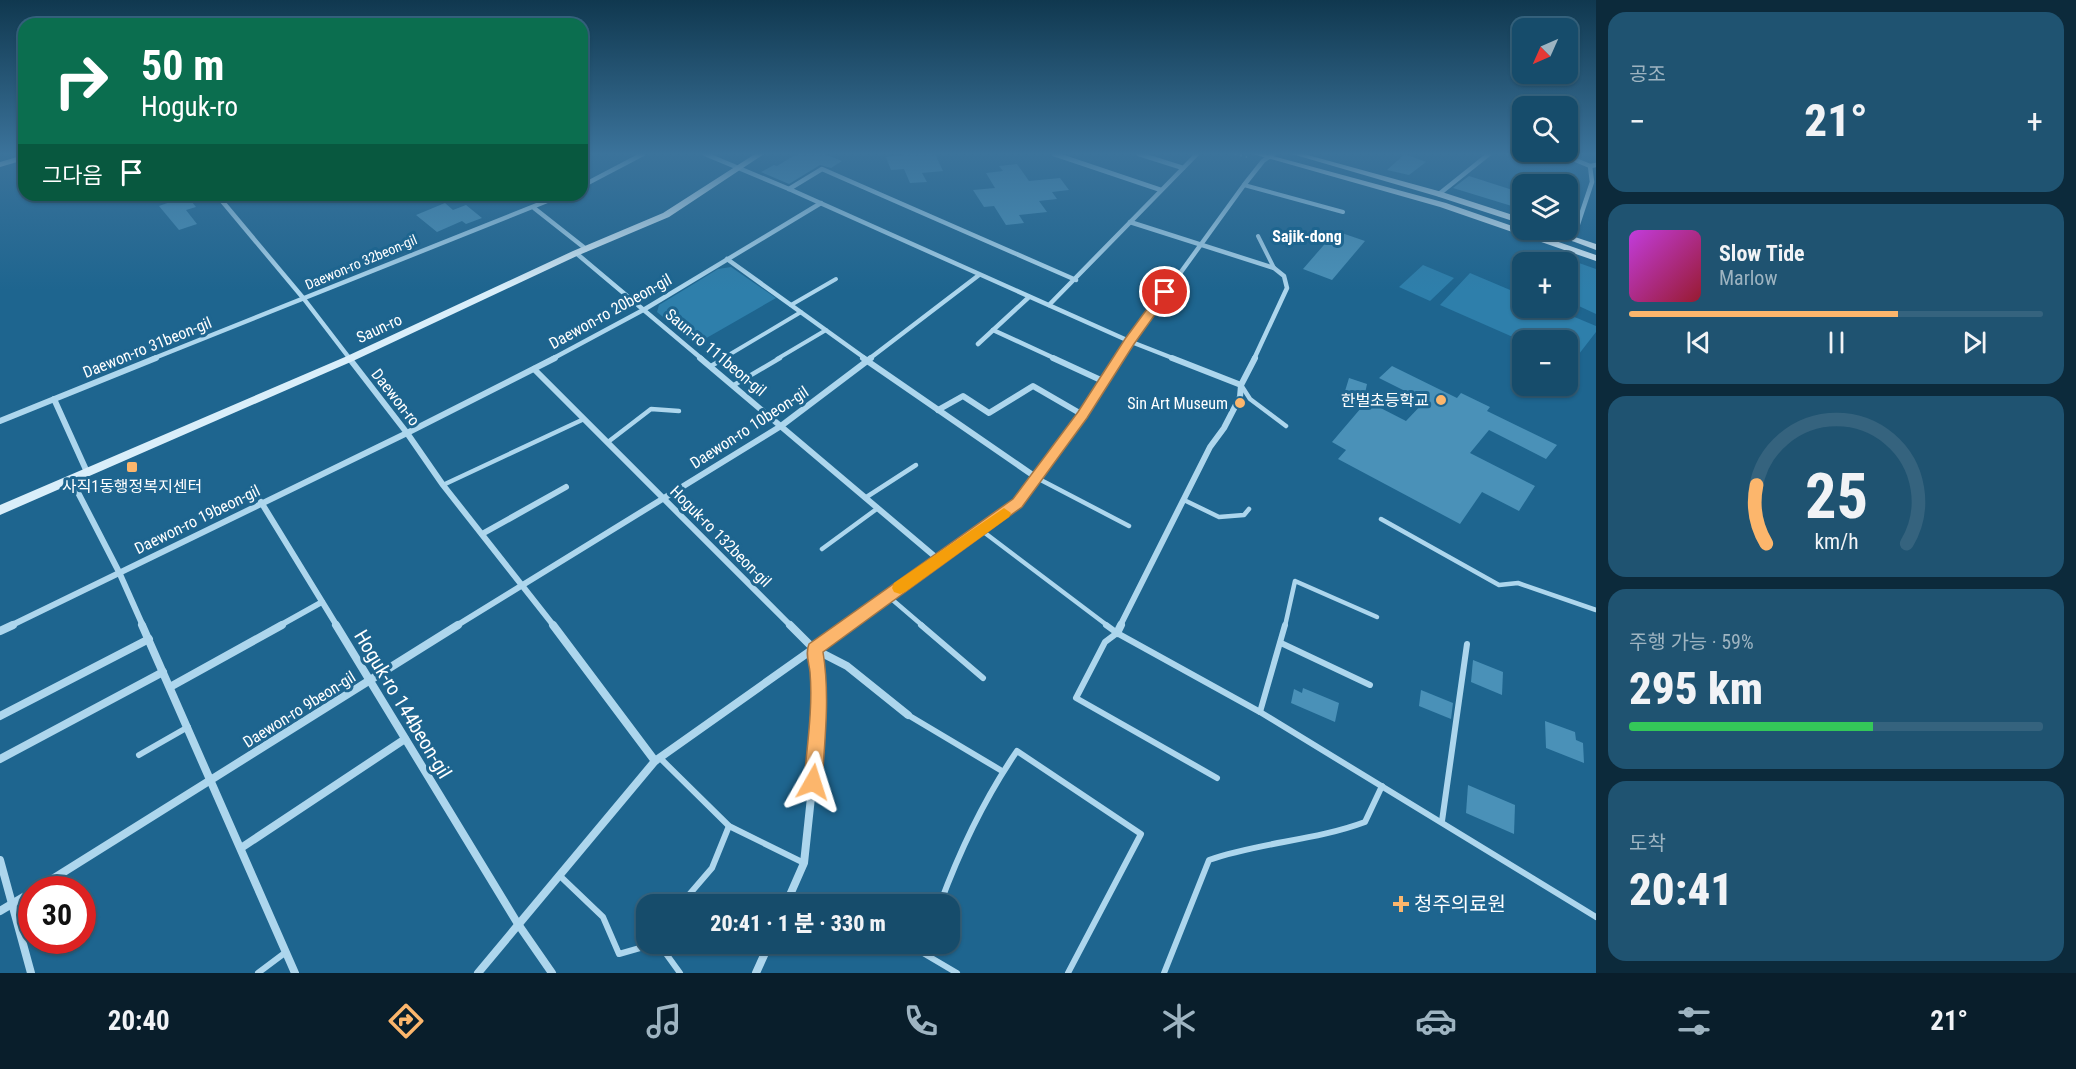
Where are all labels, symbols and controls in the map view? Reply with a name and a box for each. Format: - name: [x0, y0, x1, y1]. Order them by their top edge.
- north arrow: [1512, 18, 1578, 84]
- map controls: [1512, 18, 1578, 396]
- text: 50 m: [141, 41, 224, 90]
- icon: right: [42, 42, 120, 120]
- text: 공조: [1629, 62, 1666, 86]
- text: Hoguk-ro: [141, 91, 238, 123]
- text: 21°: [1804, 94, 1868, 147]
- button: search: [1512, 96, 1578, 162]
- text: −: [1629, 102, 1646, 141]
- text: +: [2027, 102, 2043, 141]
- icon: arrive: [115, 156, 148, 189]
- text: 그다음: [42, 163, 103, 188]
- button: layers: [1512, 174, 1578, 240]
- district label: Sajik-dong: [1272, 227, 1342, 246]
- street label: Daewon-ro 32beon-gil: [303, 231, 419, 293]
- text: Slow Tide: [1719, 241, 1805, 266]
- button: +: [1512, 252, 1578, 318]
- pin: [1139, 266, 1190, 317]
- text: Marlow: [1719, 266, 1777, 290]
- street label: Daewon-ro 20beon-gil: [546, 270, 675, 353]
- icon: arrive: [1148, 275, 1181, 308]
- street label: Saun-ro 111beon-gil: [661, 305, 770, 400]
- street label: Saun-ro: [353, 310, 405, 347]
- street label: Daewon-ro 31beon-gil: [80, 313, 214, 382]
- icon: previous: [1682, 326, 1715, 359]
- icon: pause: [1820, 326, 1853, 359]
- icon: next: [1958, 326, 1991, 359]
- button: −: [1512, 330, 1578, 396]
- street label: Daewon-ro: [367, 365, 424, 430]
- street label: Daewon-ro 10beon-gil: [687, 382, 812, 473]
- place label: 한벌초등학교: [1341, 391, 1429, 410]
- marker: 한벌초등학교: [1434, 393, 1448, 407]
- place label: Sin Art Museum: [1127, 394, 1228, 413]
- marker: Sin Art Museum: [1233, 396, 1247, 410]
- marker: 사직1동행정복지센터: [125, 460, 139, 474]
- text: 25: [1804, 460, 1868, 533]
- place label: 사직1동행정복지센터: [62, 477, 202, 496]
- street label: Daewon-ro 19beon-gil: [131, 481, 263, 558]
- street label: Hoguk-ro 132beon-gil: [666, 482, 775, 591]
- text: km/h: [1814, 529, 1858, 554]
- street label: Hoguk-ro 144beon-gil: [349, 625, 457, 783]
- text: 주행 가능 · 59%: [1629, 630, 1754, 654]
- text: 295 km: [1629, 662, 1763, 715]
- street label: Daewon-ro 9beon-gil: [239, 667, 359, 752]
- position arrow: [781, 750, 845, 814]
- text: 도착: [1629, 831, 1666, 855]
- text: 20:41: [1629, 863, 1733, 916]
- speed limit sign: 30: [18, 876, 96, 954]
- place label: 청주의료원: [1414, 892, 1506, 916]
- marker: 청주의료원: [1392, 895, 1410, 913]
- text: 20:41 · 1 분 · 330 m: [710, 911, 886, 936]
- icon: directions: [385, 1000, 427, 1042]
- icon: music: [643, 1000, 685, 1042]
- icon: phone: [900, 1000, 942, 1042]
- icon: climate: [1158, 1000, 1200, 1042]
- icon: car: [1415, 1000, 1457, 1042]
- icon: filters: [1673, 1000, 1715, 1042]
- text: 20:40: [108, 1005, 170, 1037]
- text: 21°: [1930, 1005, 1968, 1037]

